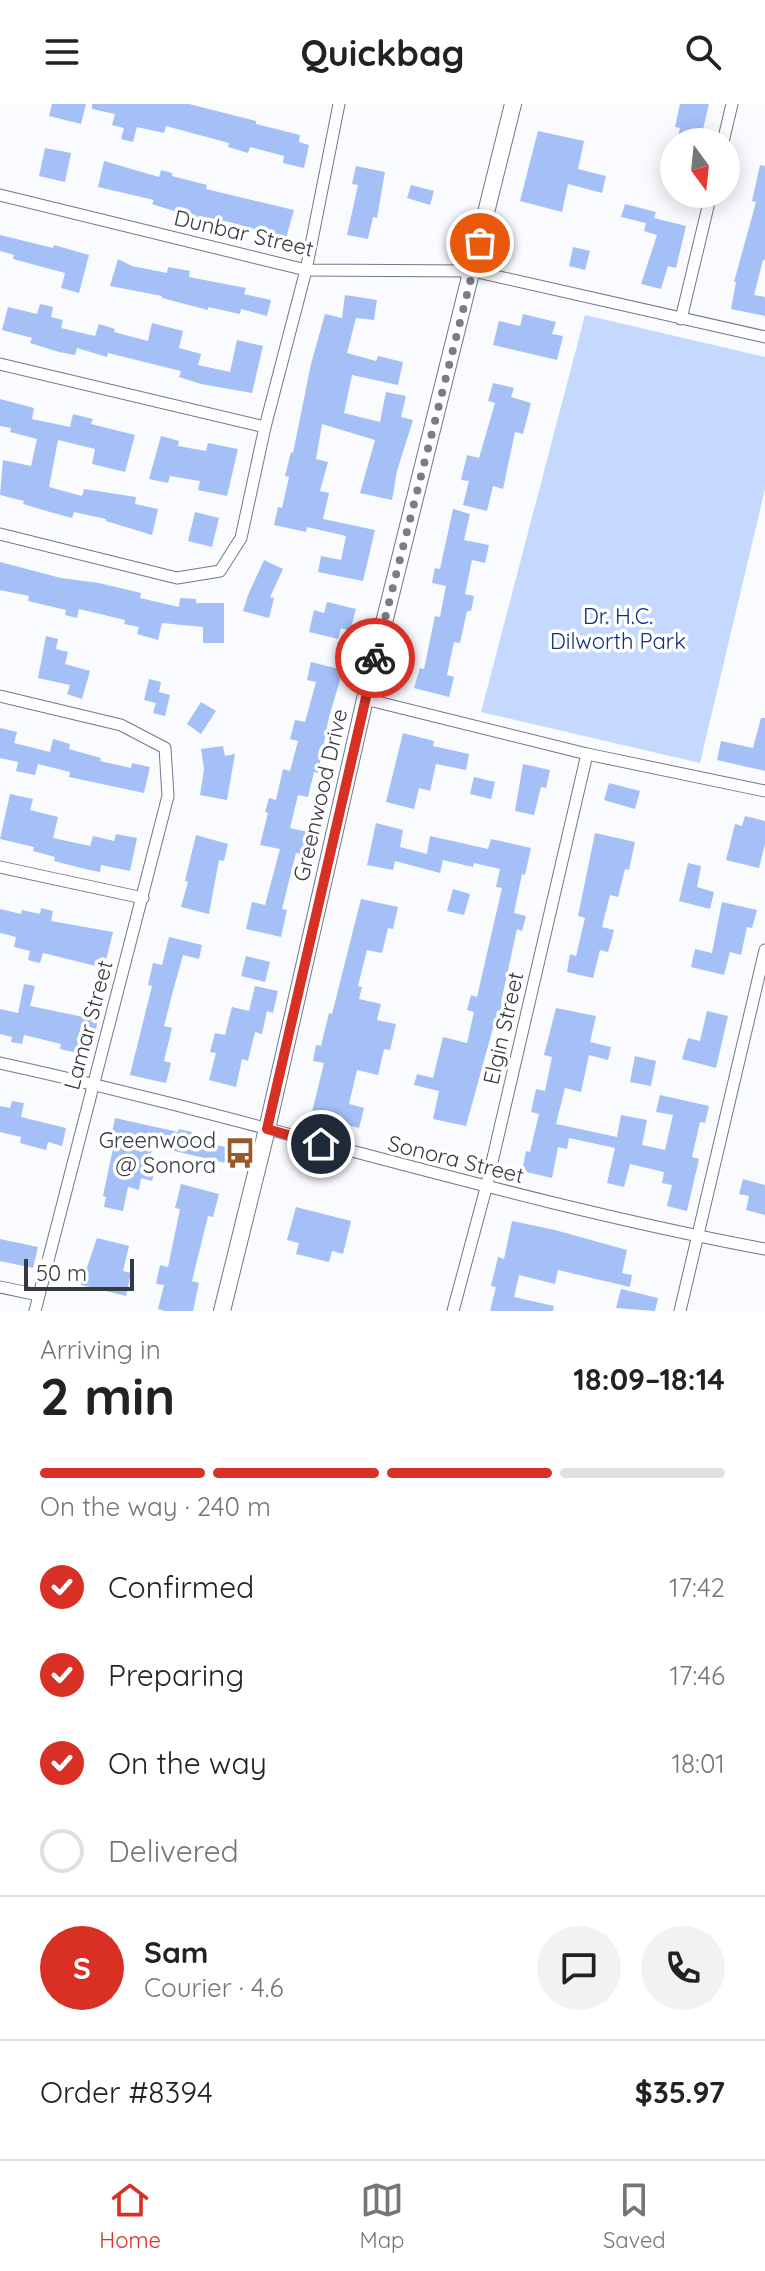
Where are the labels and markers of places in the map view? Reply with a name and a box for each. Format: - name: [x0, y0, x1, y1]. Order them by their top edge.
- pin: [446, 209, 514, 277]
- pin: [287, 1110, 355, 1178]
- place label: Greenwood @ Sonora: [99, 1126, 216, 1179]
- bus stop icon: Greenwood @ Sonora: [223, 1136, 257, 1170]

